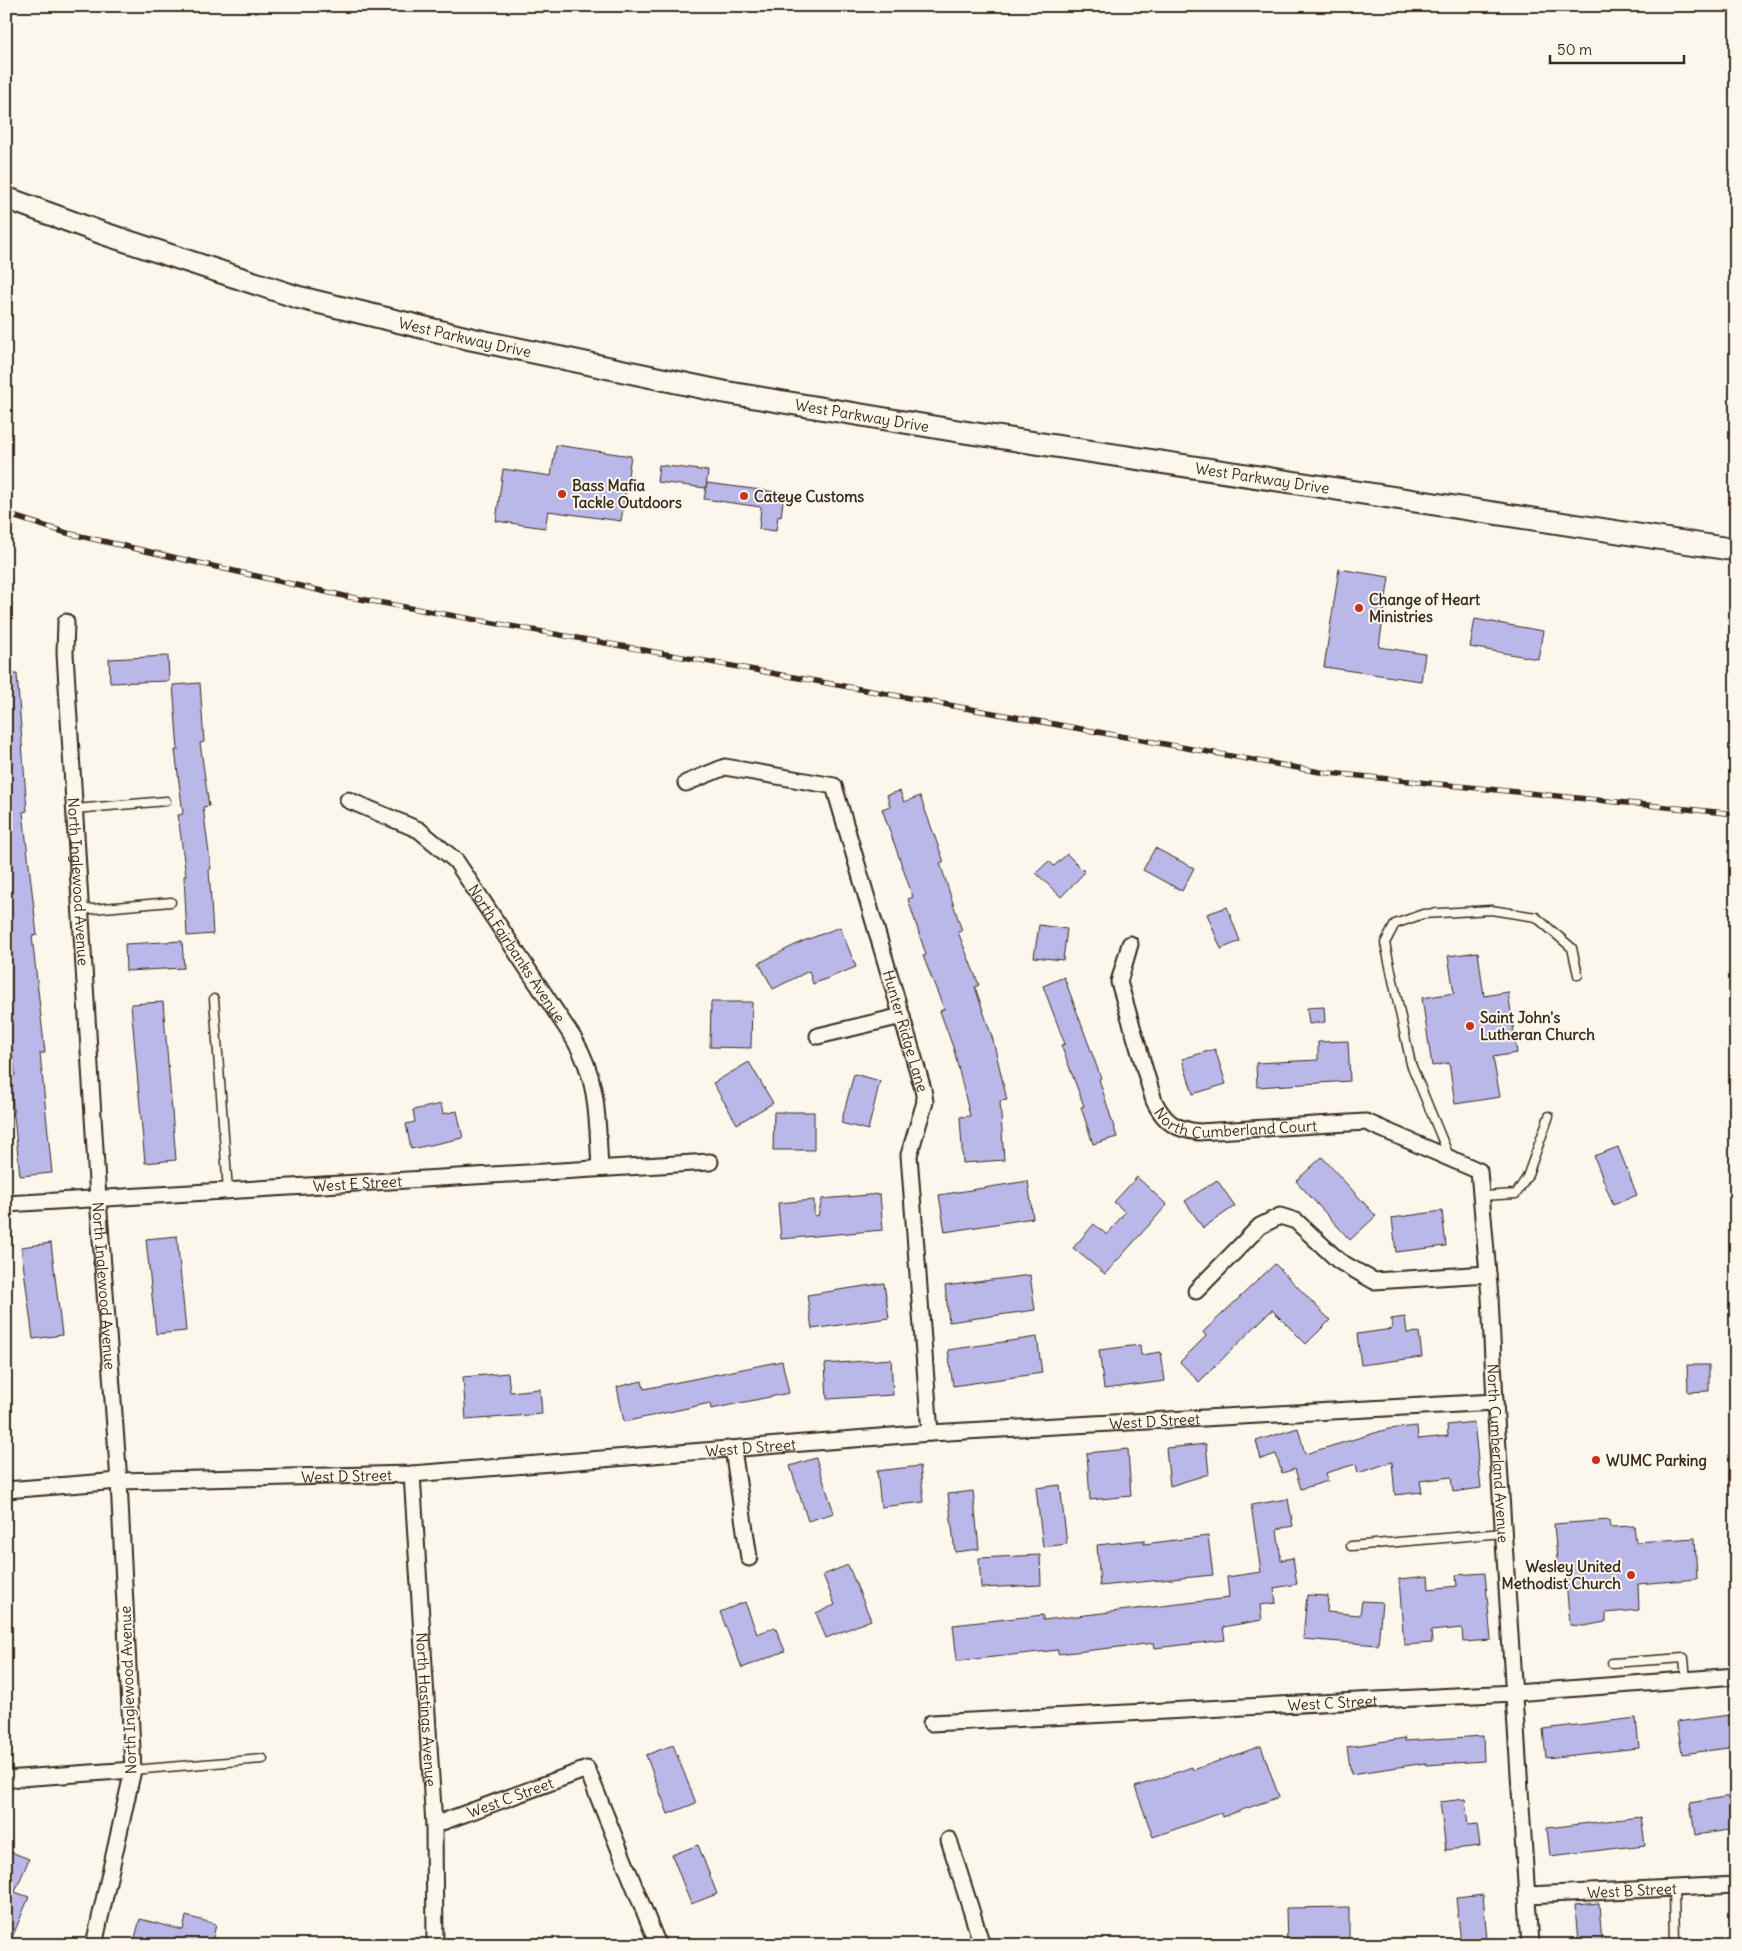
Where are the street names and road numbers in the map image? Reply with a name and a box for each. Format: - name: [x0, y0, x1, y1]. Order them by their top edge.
- street label: West Parkway Drive: [397, 312, 533, 361]
- street label: West Parkway Drive: [794, 395, 931, 436]
- street label: West Parkway Drive: [1194, 458, 1331, 497]
- street label: North Inglewood Avenue: [64, 797, 93, 966]
- street label: North Fairbanks Avenue: [464, 881, 570, 1026]
- street label: Hunter Ridge Lane: [879, 968, 933, 1094]
- street label: North Cumberland Court: [1150, 1103, 1318, 1142]
- street label: West E Street: [312, 1171, 402, 1195]
- street label: North Inglewood Avenue: [89, 1201, 120, 1370]
- street label: North Cumberland Avenue: [1484, 1363, 1514, 1544]
- street label: West D Street: [1109, 1409, 1201, 1433]
- street label: West D Street: [704, 1434, 797, 1460]
- street label: West D Street: [301, 1465, 392, 1486]
- street label: North Inglewood Avenue: [116, 1606, 140, 1774]
- street label: North Hastings Avenue: [412, 1632, 441, 1787]
- street label: West C Street: [1287, 1691, 1378, 1714]
- street label: West C Street: [464, 1773, 556, 1822]
- street label: West B Street: [1586, 1878, 1677, 1902]

